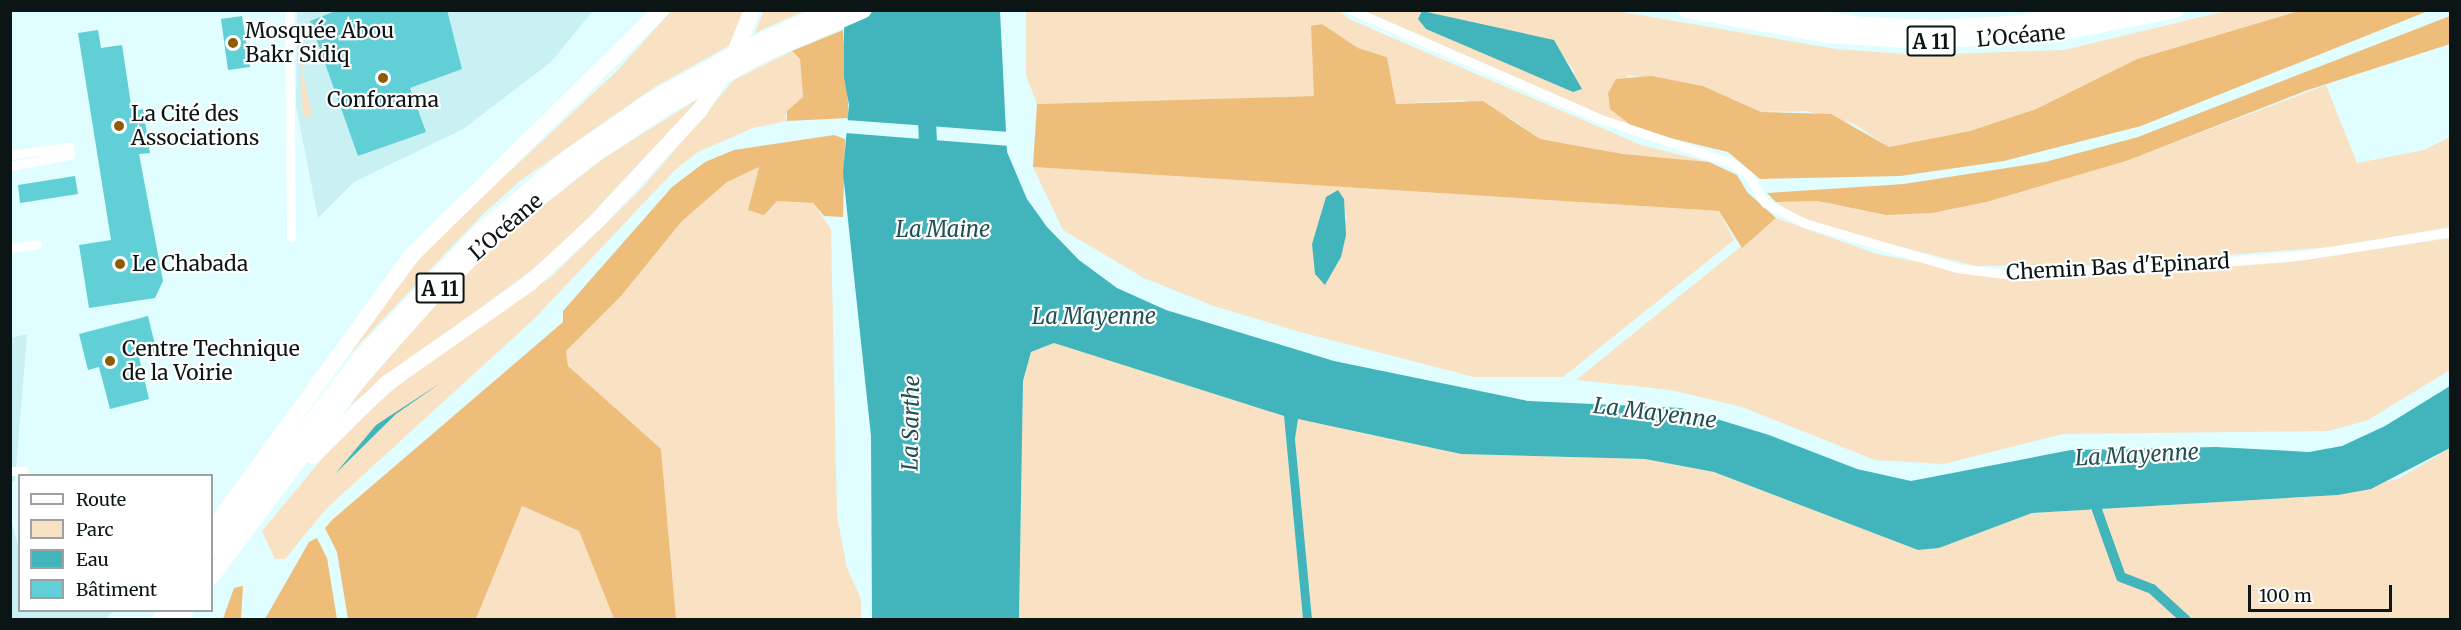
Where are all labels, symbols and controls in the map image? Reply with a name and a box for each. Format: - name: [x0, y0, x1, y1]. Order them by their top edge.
- place label: Mosquée Abou Bakr Sidiq: [245, 18, 394, 68]
- street label: L’Océane: [1976, 20, 2066, 52]
- road number: A 11: [1906, 24, 1956, 58]
- marker: Mosquée Abou Bakr Sidiq: [226, 36, 240, 50]
- marker: Conforama: [376, 71, 390, 85]
- place label: Conforama: [327, 87, 439, 113]
- place label: La Cité des Associations: [131, 101, 259, 151]
- marker: La Cité des Associations: [112, 119, 126, 133]
- street label: L’Océane: [464, 188, 548, 266]
- water label: La Maine: [896, 217, 990, 243]
- street label: Chemin Bas d'Epinard: [2006, 249, 2230, 285]
- place label: Le Chabada: [132, 251, 248, 277]
- marker: Le Chabada: [113, 257, 127, 271]
- road number: A 11: [414, 271, 466, 305]
- water label: La Mayenne: [1032, 304, 1156, 330]
- place label: Centre Technique de la Voirie: [122, 336, 300, 386]
- marker: Centre Technique de la Voirie: [103, 354, 117, 368]
- water label: La Sarthe: [897, 375, 925, 471]
- water label: La Mayenne: [1592, 392, 1718, 434]
- water label: La Mayenne: [2074, 439, 2200, 471]
- legend: [18, 474, 213, 612]
- text: Route: [76, 488, 126, 511]
- text: Parc: [76, 518, 114, 541]
- text: Eau: [76, 548, 109, 571]
- scale bar: [2251, 573, 2395, 611]
- text: Bâtiment: [76, 578, 157, 601]
- text: 100 m: [2259, 584, 2312, 607]

